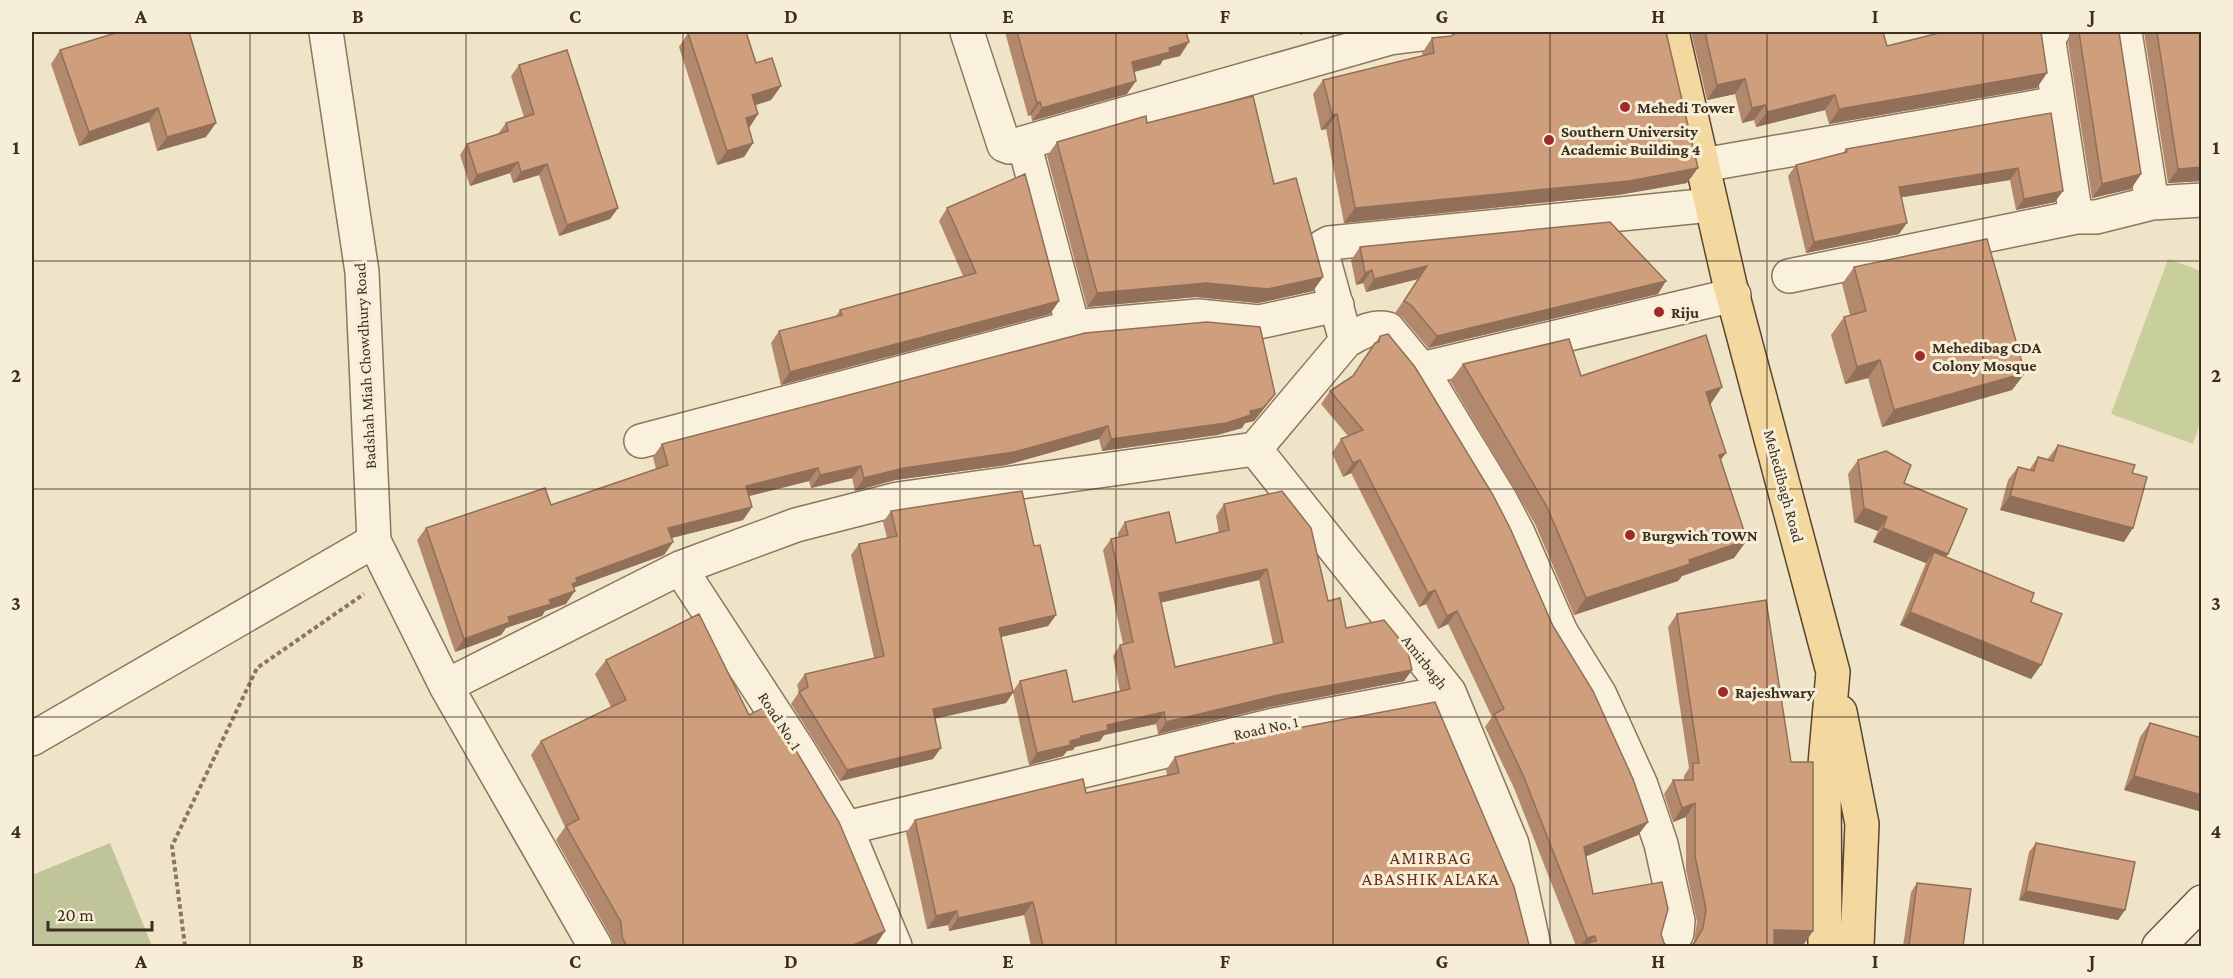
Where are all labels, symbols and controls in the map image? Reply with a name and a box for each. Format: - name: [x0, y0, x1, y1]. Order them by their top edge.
- text: A: [134, 5, 148, 27]
- text: B: [352, 5, 364, 27]
- text: C: [569, 5, 581, 27]
- text: D: [784, 5, 798, 27]
- text: E: [1002, 5, 1014, 27]
- text: F: [1220, 5, 1231, 27]
- text: G: [1436, 5, 1449, 27]
- text: H: [1651, 5, 1665, 27]
- text: I: [1872, 5, 1879, 27]
- text: J: [2087, 5, 2096, 27]
- place label: Mehedi Tower: [1637, 99, 1736, 116]
- marker: Mehedi Tower: [1618, 100, 1632, 114]
- place label: Southern University Academic Building 4: [1560, 123, 1701, 158]
- marker: Southern University Academic Building 4: [1542, 133, 1556, 147]
- text: 1: [12, 136, 20, 158]
- text: 1: [2212, 136, 2220, 158]
- street label: Badshah Miah Chowdhury Road: [351, 262, 380, 470]
- place label: Riju: [1671, 304, 1699, 322]
- marker: Riju: [1652, 305, 1666, 319]
- place label: Mehedibag CDA Colony Mosque: [1932, 339, 2042, 374]
- marker: Mehedibag CDA Colony Mosque: [1913, 349, 1927, 363]
- text: 2: [11, 364, 21, 386]
- text: 2: [2211, 364, 2221, 386]
- street label: Mehedibagh Road: [1760, 428, 1807, 545]
- place label: Burgwich TOWN: [1642, 527, 1758, 544]
- marker: Burgwich TOWN: [1623, 528, 1637, 542]
- text: 3: [11, 592, 21, 614]
- text: 3: [2211, 592, 2221, 614]
- street label: Amirbagh: [1398, 632, 1452, 693]
- place label: Rajeshwary: [1735, 684, 1815, 702]
- marker: Rajeshwary: [1716, 685, 1730, 699]
- street label: Road No. 1: [755, 689, 805, 753]
- street label: Road No. 1: [1232, 713, 1300, 743]
- text: 4: [11, 820, 22, 842]
- text: 4: [2211, 820, 2222, 842]
- district label: AMIRBAG ABASHIK ALAKA: [1362, 848, 1500, 889]
- scale bar: [48, 894, 152, 932]
- text: 20 m: [57, 905, 94, 925]
- text: A: [134, 950, 148, 972]
- text: B: [352, 950, 364, 972]
- text: C: [569, 950, 581, 972]
- text: D: [784, 950, 798, 972]
- text: E: [1002, 950, 1014, 972]
- text: F: [1220, 950, 1231, 972]
- text: G: [1436, 950, 1449, 972]
- text: H: [1651, 950, 1665, 972]
- text: I: [1872, 950, 1879, 972]
- text: J: [2087, 950, 2096, 972]

